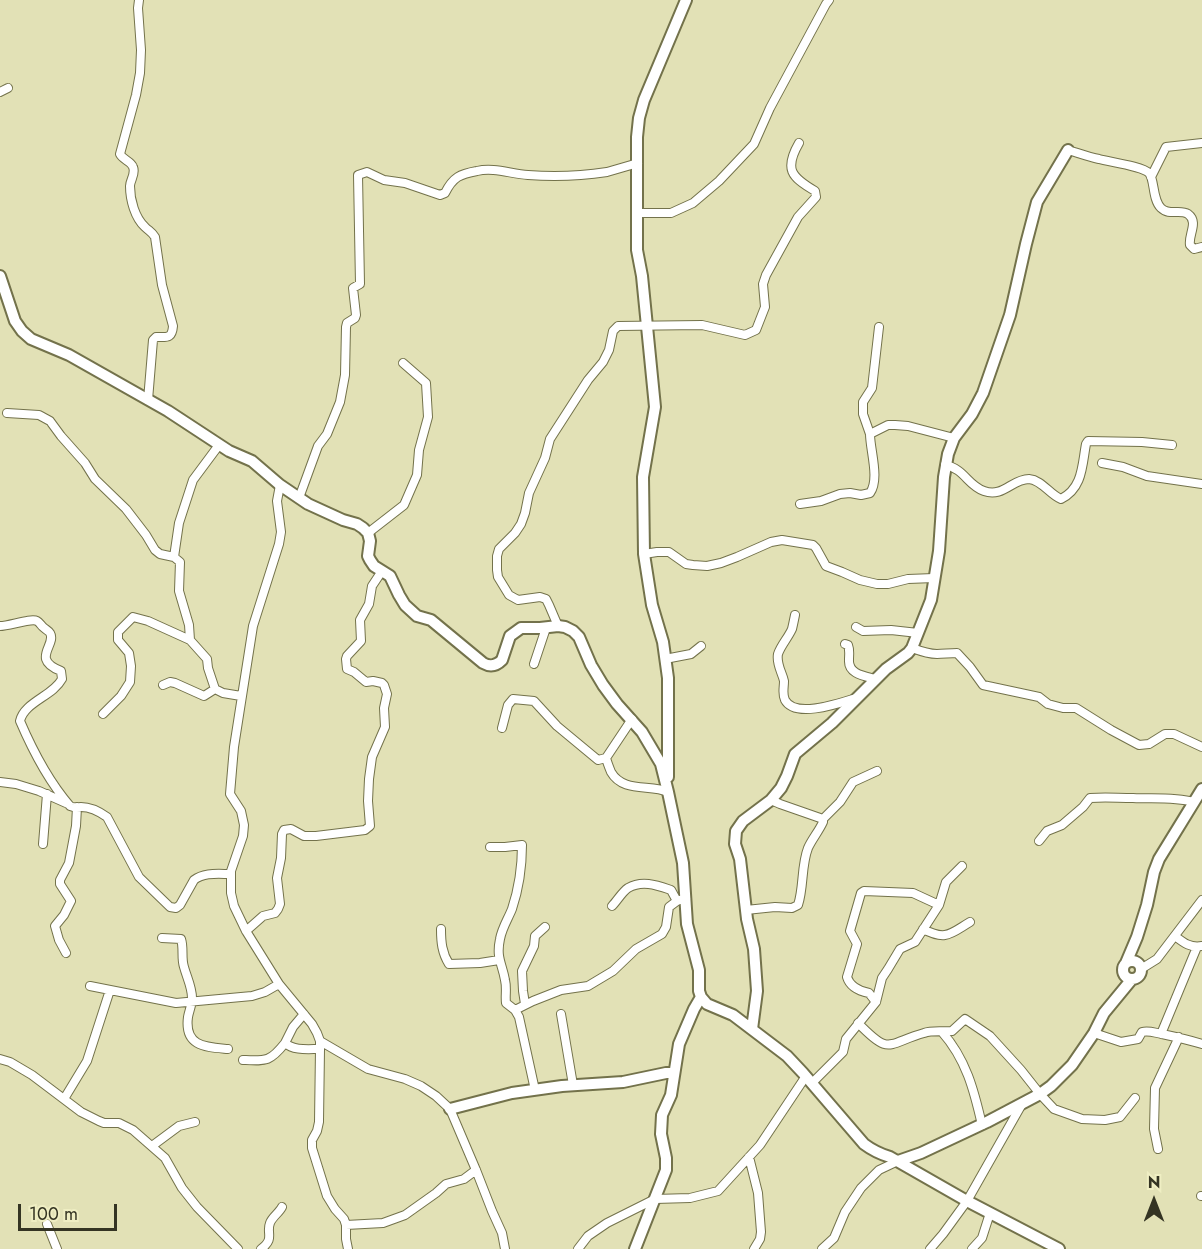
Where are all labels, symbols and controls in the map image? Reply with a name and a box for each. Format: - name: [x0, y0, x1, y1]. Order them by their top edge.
- north arrow: [1124, 1171, 1184, 1231]
- text: N: [1148, 1171, 1160, 1194]
- scale bar: [21, 1192, 120, 1230]
- text: 100 m: [29, 1201, 78, 1227]

